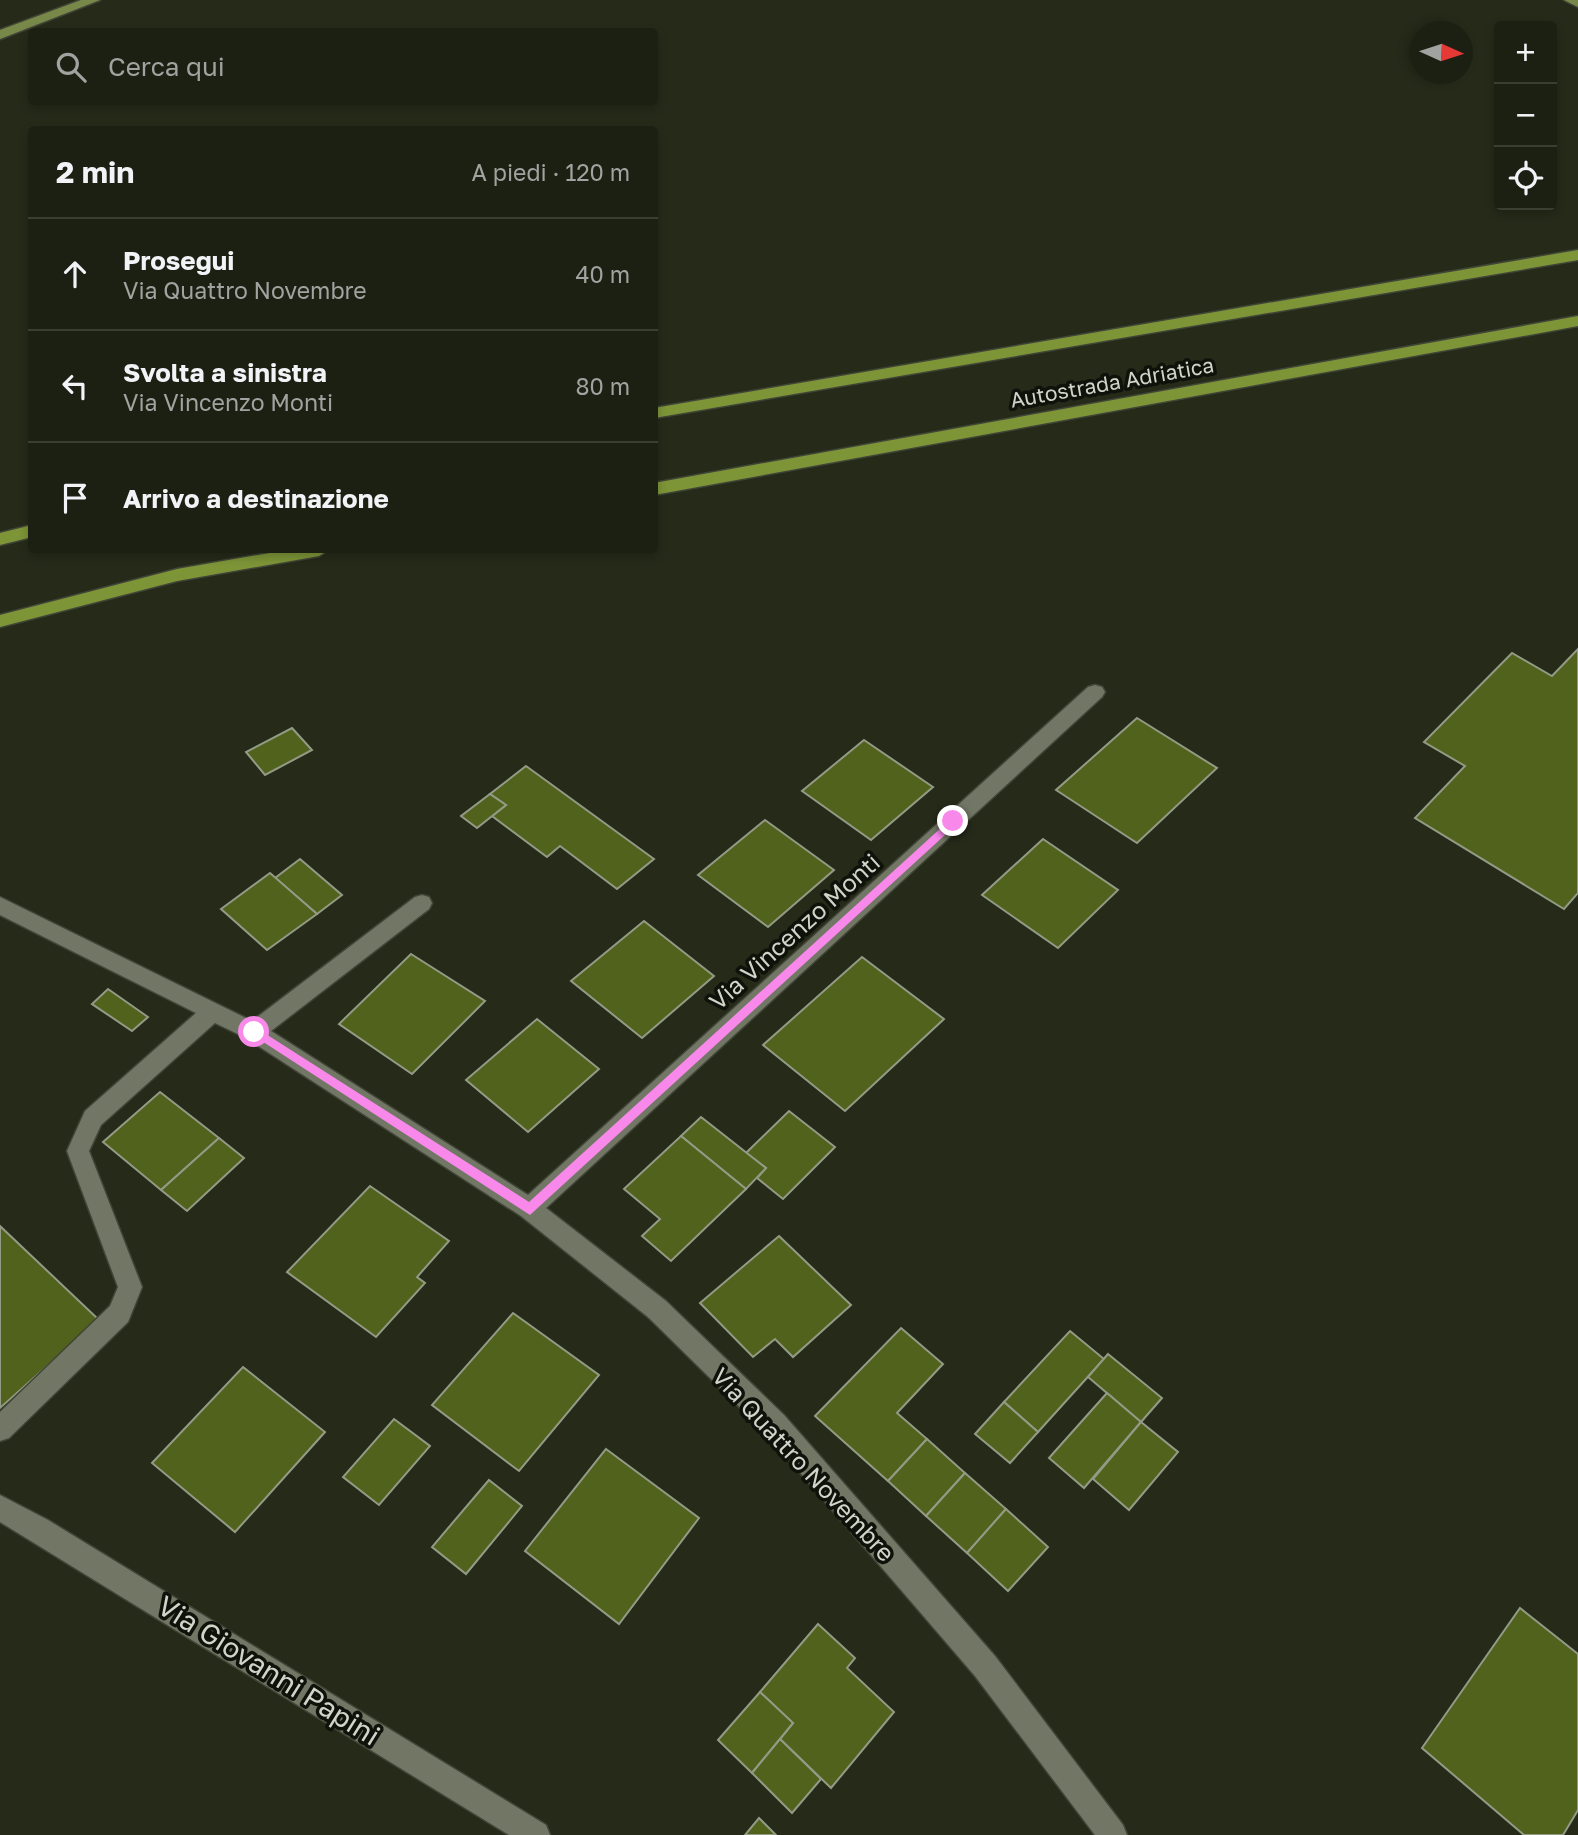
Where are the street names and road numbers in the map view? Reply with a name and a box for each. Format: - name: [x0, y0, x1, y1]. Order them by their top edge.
- street label: Autostrada Adriatica: [1008, 351, 1216, 413]
- street label: Via Vincenzo Monti: [703, 847, 885, 1015]
- street label: Via Quattro Novembre: [707, 1361, 901, 1567]
- street label: Via Giovanni Papini: [152, 1588, 386, 1752]

